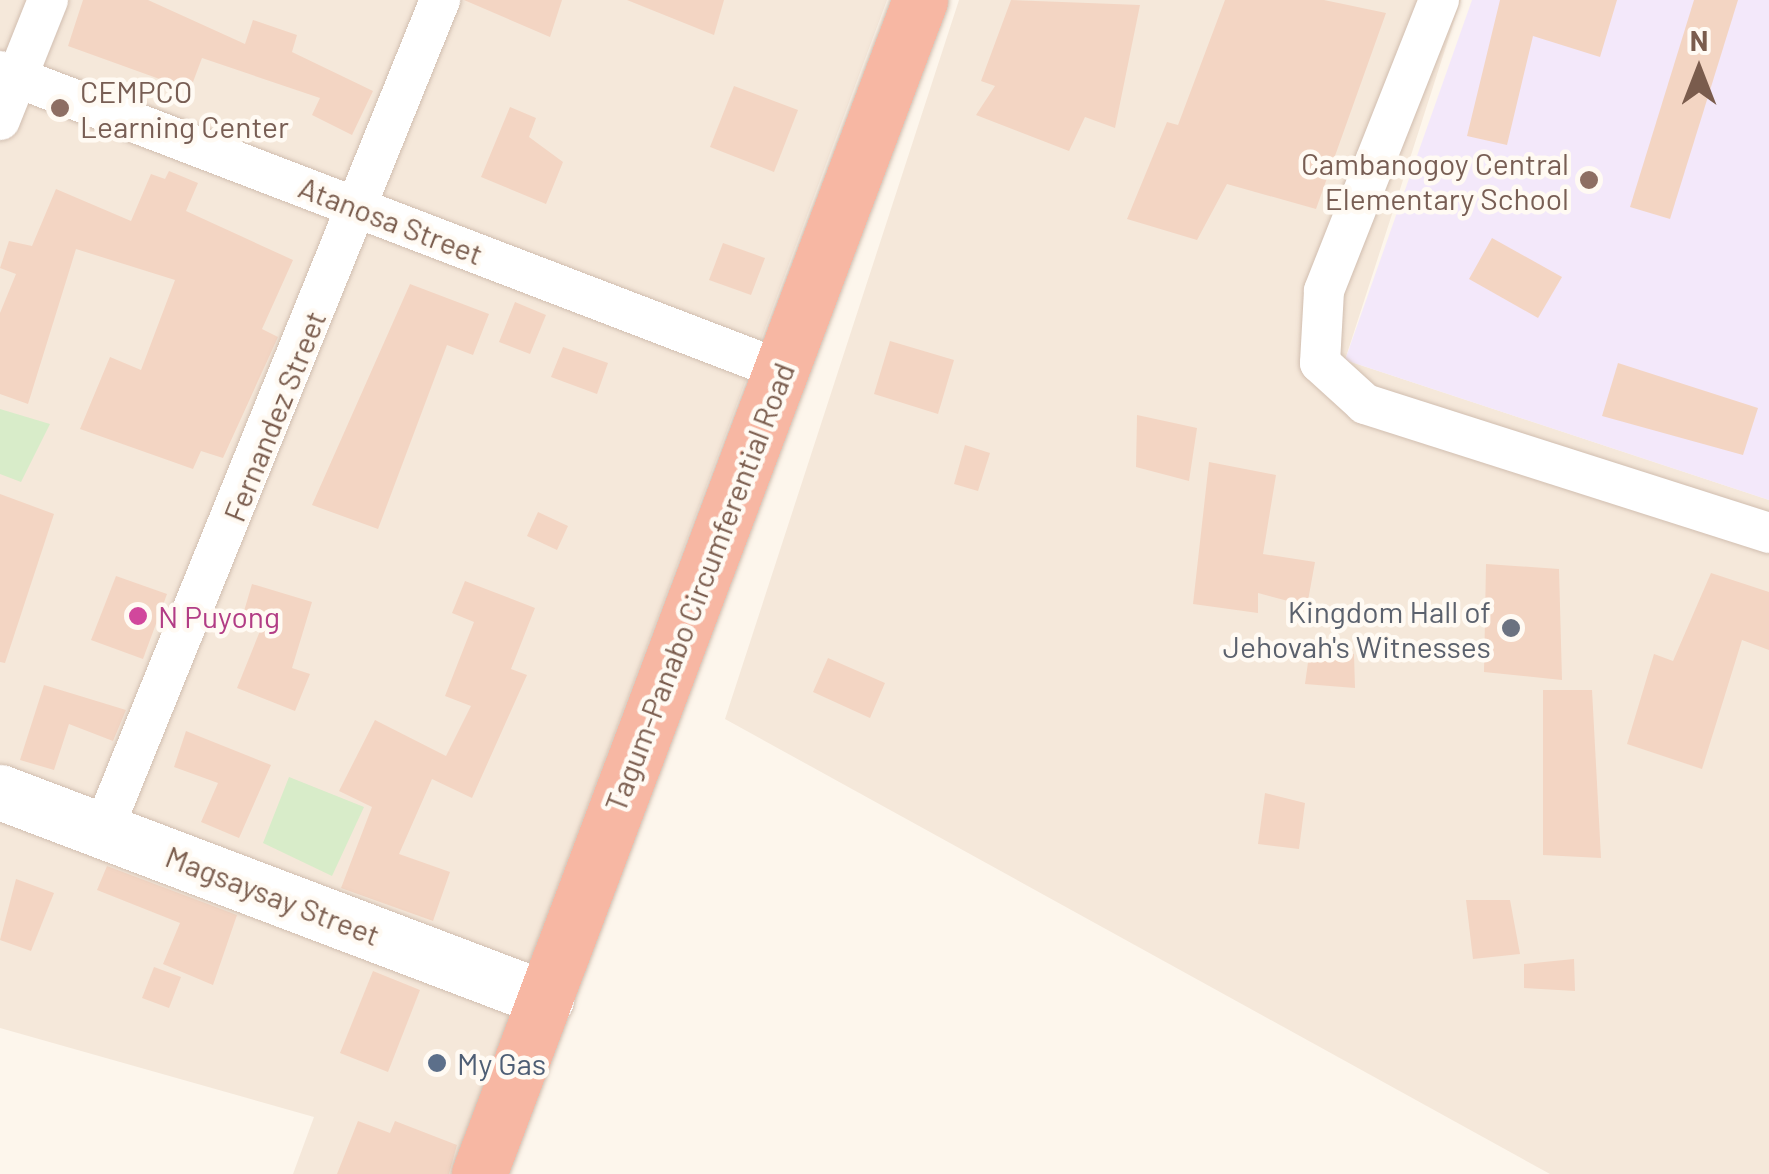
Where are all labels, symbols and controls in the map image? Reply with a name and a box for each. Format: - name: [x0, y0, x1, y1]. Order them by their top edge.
- north arrow: [1649, 20, 1749, 120]
- text: N: [1690, 23, 1708, 57]
- place label: CEMPCO Learning Center: [80, 73, 289, 144]
- marker: CEMPCO Learning Center: [49, 97, 71, 119]
- place label: Cambanogoy Central Elementary School: [1301, 145, 1569, 216]
- street label: Atanosa Street: [294, 168, 488, 272]
- marker: Cambanogoy Central Elementary School: [1578, 169, 1600, 191]
- street label: Fernandez Street: [215, 305, 333, 527]
- street label: Tagum-Panabo Circumferential Road: [597, 357, 801, 817]
- place label: Kingdom Hall of Jehovah's Witnesses: [1223, 593, 1491, 664]
- place label: N Puyong: [158, 598, 280, 634]
- marker: N Puyong: [127, 605, 149, 627]
- marker: Kingdom Hall of Jehovah's Witnesses: [1500, 617, 1522, 639]
- street label: Magsaysay Street: [161, 838, 385, 952]
- place label: My Gas: [457, 1045, 546, 1081]
- marker: My Gas: [426, 1052, 448, 1074]

